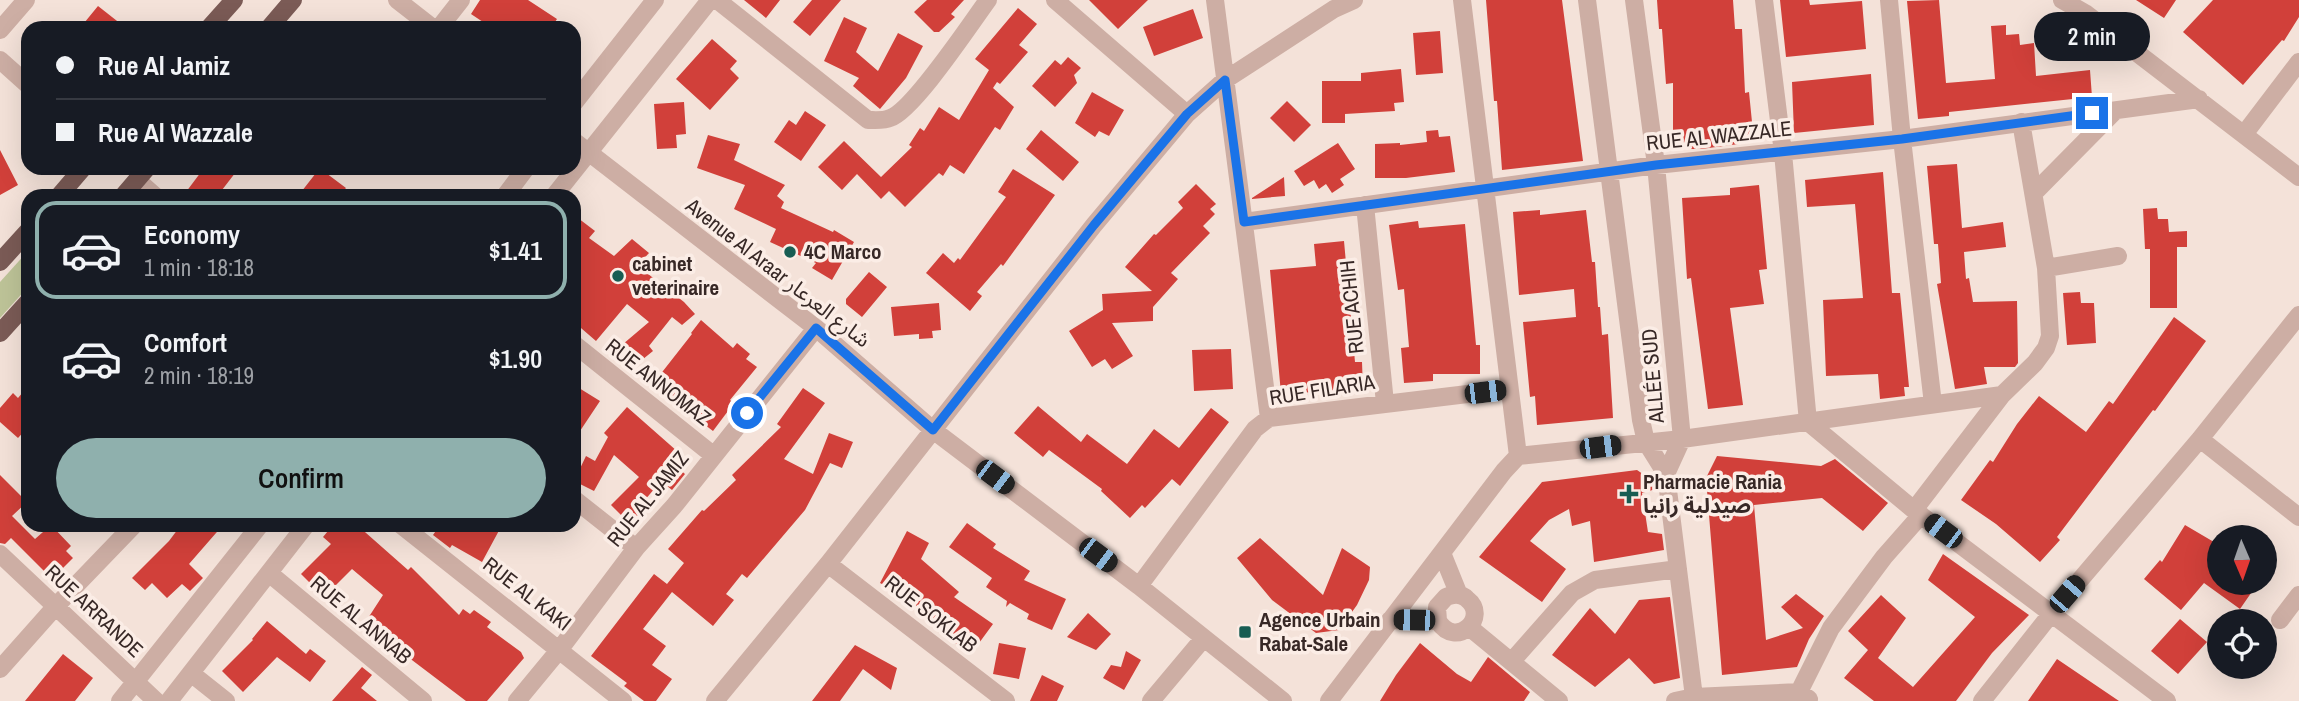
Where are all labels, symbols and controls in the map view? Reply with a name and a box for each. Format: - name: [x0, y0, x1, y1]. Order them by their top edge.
- callout: 2 min: [2034, 11, 2150, 60]
- text: 2 min: [2068, 21, 2116, 52]
- text: Rue Al Jamiz: [98, 48, 230, 83]
- route end: [2076, 97, 2108, 129]
- street label: RUE AL WAZZALE: [1645, 113, 1793, 158]
- text: Rue Al Wazzale: [98, 115, 253, 150]
- street label: Avenue Al Araar شارع العرعار: [678, 191, 877, 355]
- text: Economy: [144, 217, 240, 252]
- icon: car: [60, 219, 123, 282]
- text: $1.41: [489, 233, 542, 268]
- place label: 4C Marco: [804, 237, 882, 266]
- marker: 4C Marco: [782, 244, 798, 260]
- place label: cabinet veterinaire: [632, 249, 719, 302]
- text: 1 min · 18:18: [144, 252, 254, 283]
- street label: RUE ACHIH: [1332, 259, 1371, 355]
- marker: cabinet veterinaire: [610, 268, 626, 284]
- text: Comfort: [144, 325, 227, 360]
- icon: car: [60, 327, 123, 390]
- street label: ALLÉE SUD: [1634, 328, 1671, 426]
- street label: RUE ANNOMAZ: [600, 331, 717, 432]
- text: $1.90: [489, 341, 542, 376]
- text: 2 min · 18:19: [144, 360, 254, 391]
- street label: RUE FILARIA: [1267, 367, 1377, 412]
- car: [1463, 379, 1508, 405]
- route start: [731, 397, 763, 429]
- car: [1578, 434, 1623, 460]
- button: Confirm: [56, 438, 546, 518]
- street label: RUE AL JAMIZ: [600, 444, 695, 553]
- car: [972, 456, 1019, 498]
- place label: Pharmacie Rania صيدلية رانيا: [1643, 467, 1782, 520]
- marker: Pharmacie Rania صيدلية رانيا: [1621, 486, 1637, 502]
- car: [1920, 510, 1967, 552]
- north arrow: [2207, 525, 2277, 595]
- map controls: [2207, 525, 2277, 679]
- car: [1075, 534, 1122, 576]
- street label: RUE AL KAKI: [477, 550, 577, 637]
- street label: RUE ARRANDE: [39, 558, 150, 664]
- street label: RUE SOKLAB: [879, 568, 984, 659]
- street label: RUE AL ANNAB: [305, 569, 418, 671]
- car: [2046, 571, 2089, 617]
- place label: Agence Urbain Rabat-Sale: [1259, 605, 1381, 658]
- car: [1393, 609, 1436, 631]
- button: locate: [2207, 609, 2277, 679]
- marker: Agence Urbain Rabat-Sale: [1237, 624, 1253, 640]

